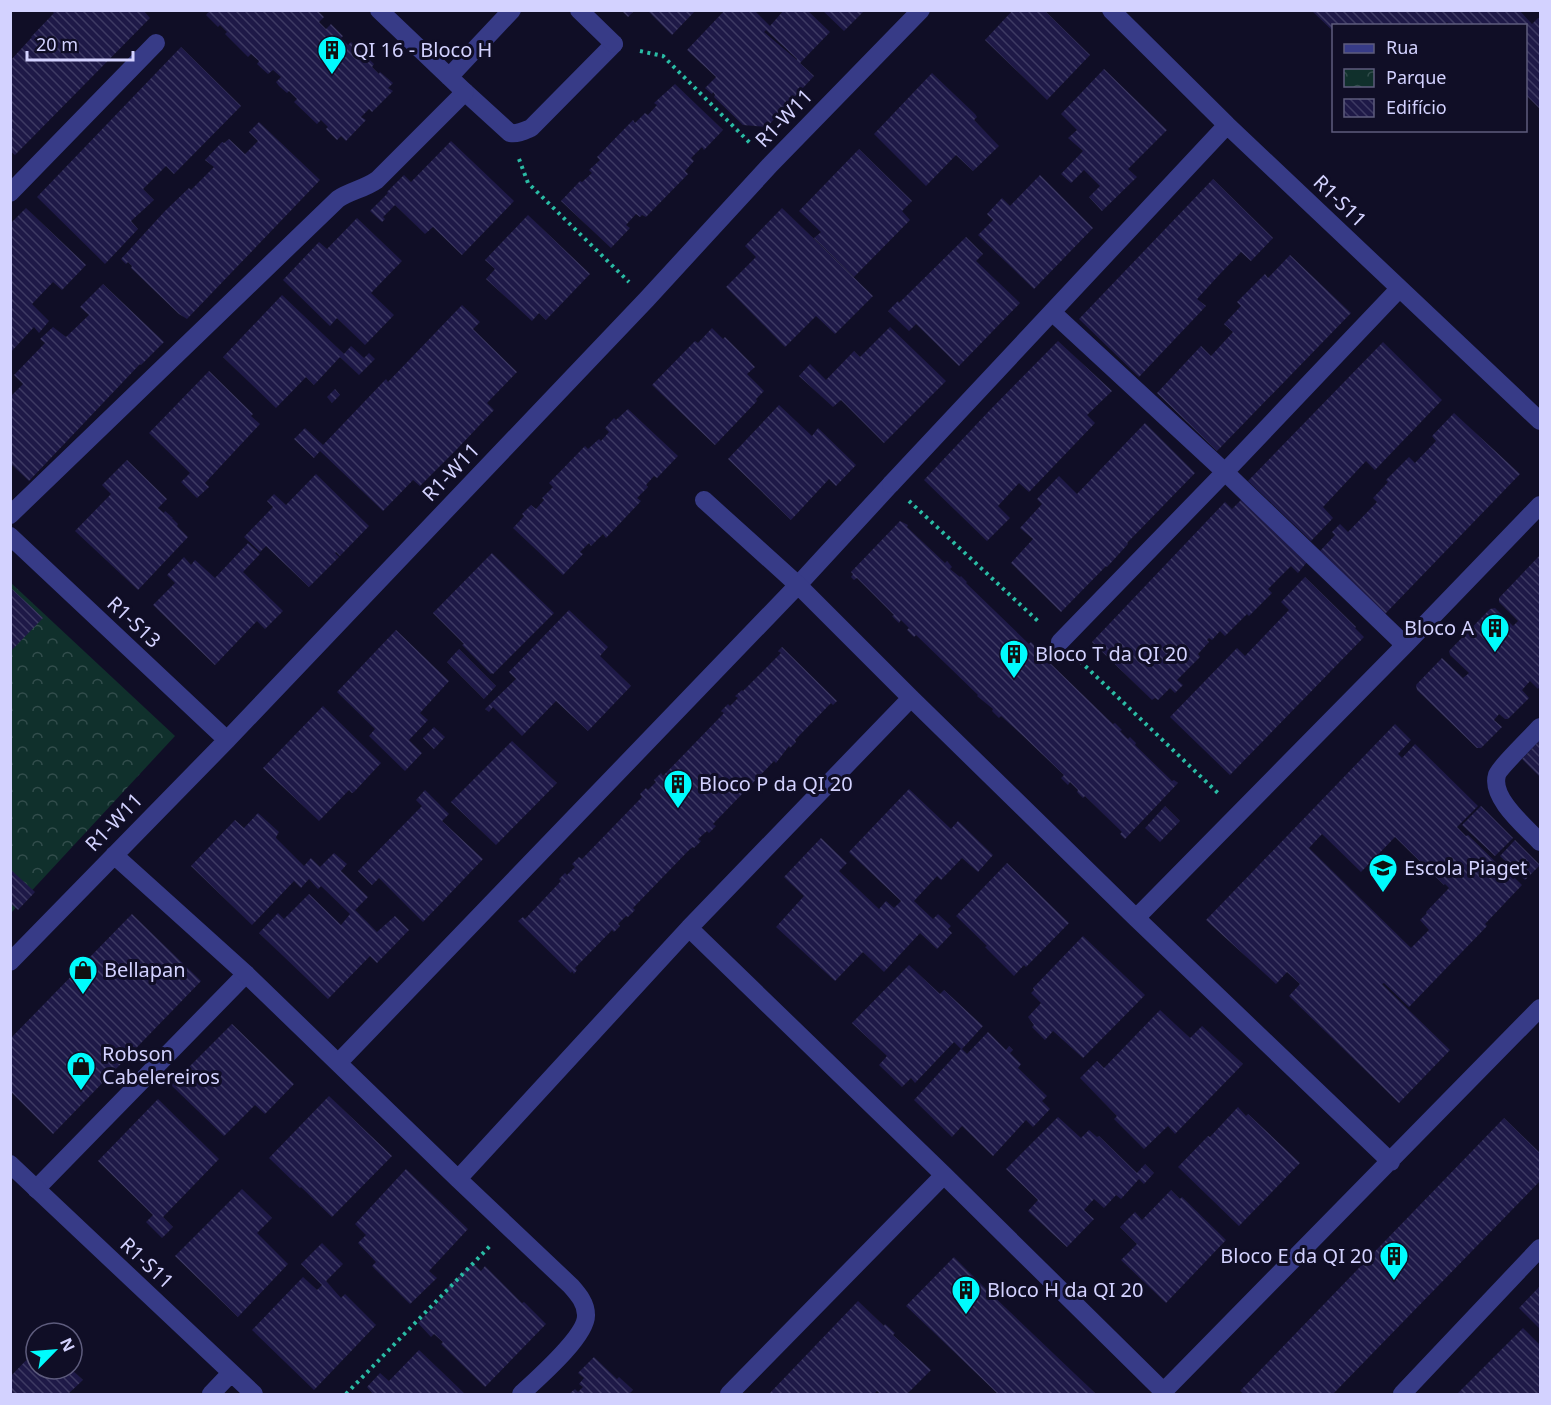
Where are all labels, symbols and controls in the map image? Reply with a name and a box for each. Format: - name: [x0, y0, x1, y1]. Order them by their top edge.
- scale bar: [27, 24, 134, 62]
- legend: [1332, 24, 1527, 132]
- text: 20 m: [36, 32, 78, 56]
- building icon: QI 16 - Bloco H: [316, 34, 348, 76]
- text: Rua: [1386, 35, 1418, 59]
- place label: QI 16 - Bloco H: [353, 36, 492, 63]
- text: Parque: [1386, 65, 1446, 89]
- street label: R1-W11: [749, 82, 818, 153]
- text: Edifício: [1386, 95, 1447, 119]
- street label: R1-S11: [1308, 169, 1373, 233]
- street label: R1-W11: [416, 436, 485, 507]
- street label: R1-S13: [102, 590, 167, 653]
- building icon: Bloco A: [1479, 612, 1511, 654]
- place label: Bloco A: [1404, 614, 1474, 641]
- building icon: Bloco T da QI 20: [998, 638, 1030, 680]
- place label: Bloco T da QI 20: [1035, 640, 1188, 667]
- building icon: Bloco P da QI 20: [662, 768, 694, 810]
- place label: Bloco P da QI 20: [699, 770, 853, 797]
- street label: R1-W11: [79, 786, 148, 857]
- school or university icon: Escola Piaget: [1367, 852, 1399, 894]
- place label: Escola Piaget: [1404, 854, 1527, 881]
- shop icon: Bellapan: [67, 954, 99, 996]
- place label: Bellapan: [104, 956, 186, 983]
- place label: Robson Cabelereiros: [102, 1040, 220, 1090]
- shop icon: Robson Cabelereiros: [65, 1050, 97, 1092]
- street label: R1-S11: [115, 1231, 180, 1294]
- building icon: Bloco E da QI 20: [1378, 1240, 1410, 1282]
- place label: Bloco E da QI 20: [1220, 1242, 1373, 1269]
- building icon: Bloco H da QI 20: [950, 1274, 982, 1316]
- place label: Bloco H da QI 20: [987, 1276, 1143, 1303]
- north arrow: [24, 1321, 84, 1381]
- text: N: [55, 1334, 80, 1355]

